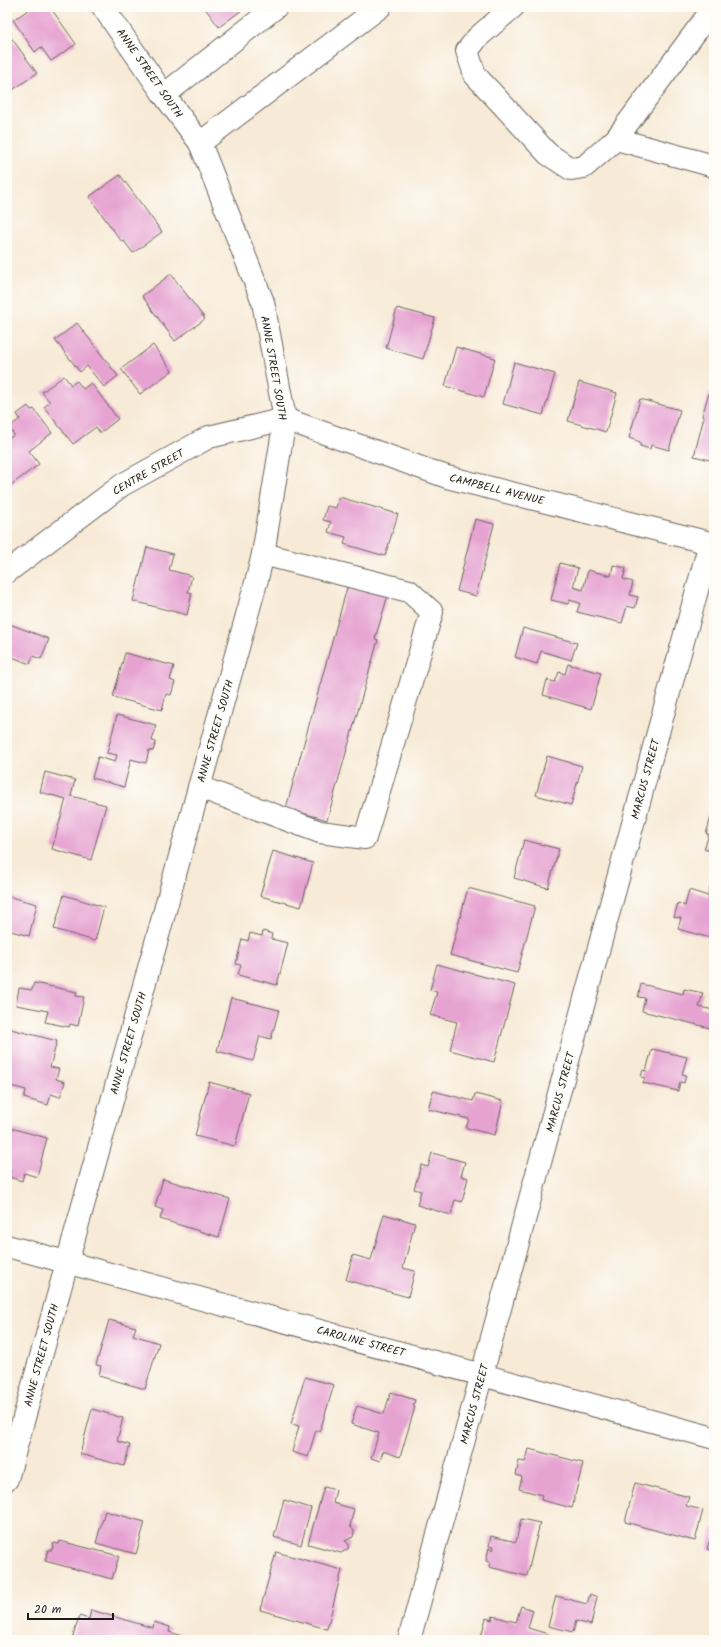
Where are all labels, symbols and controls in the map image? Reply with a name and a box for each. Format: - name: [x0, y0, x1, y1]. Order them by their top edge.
- street label: ANNE STREET SOUTH: [111, 25, 187, 122]
- street label: ANNE STREET SOUTH: [255, 314, 291, 422]
- street label: CENTRE STREET: [109, 444, 189, 501]
- street label: CAMPBELL AVENUE: [447, 469, 547, 511]
- street label: ANNE STREET SOUTH: [193, 678, 239, 785]
- street label: MARCUS STREET: [627, 736, 666, 821]
- street label: ANNE STREET SOUTH: [106, 990, 152, 1097]
- street label: MARCUS STREET: [542, 1049, 581, 1134]
- street label: ANNE STREET SOUTH: [20, 1302, 64, 1409]
- street label: CAROLINE STREET: [314, 1321, 408, 1363]
- street label: MARCUS STREET: [456, 1361, 495, 1446]
- scale bar: [28, 1595, 113, 1621]
- text: 20 m: [34, 1600, 62, 1619]

